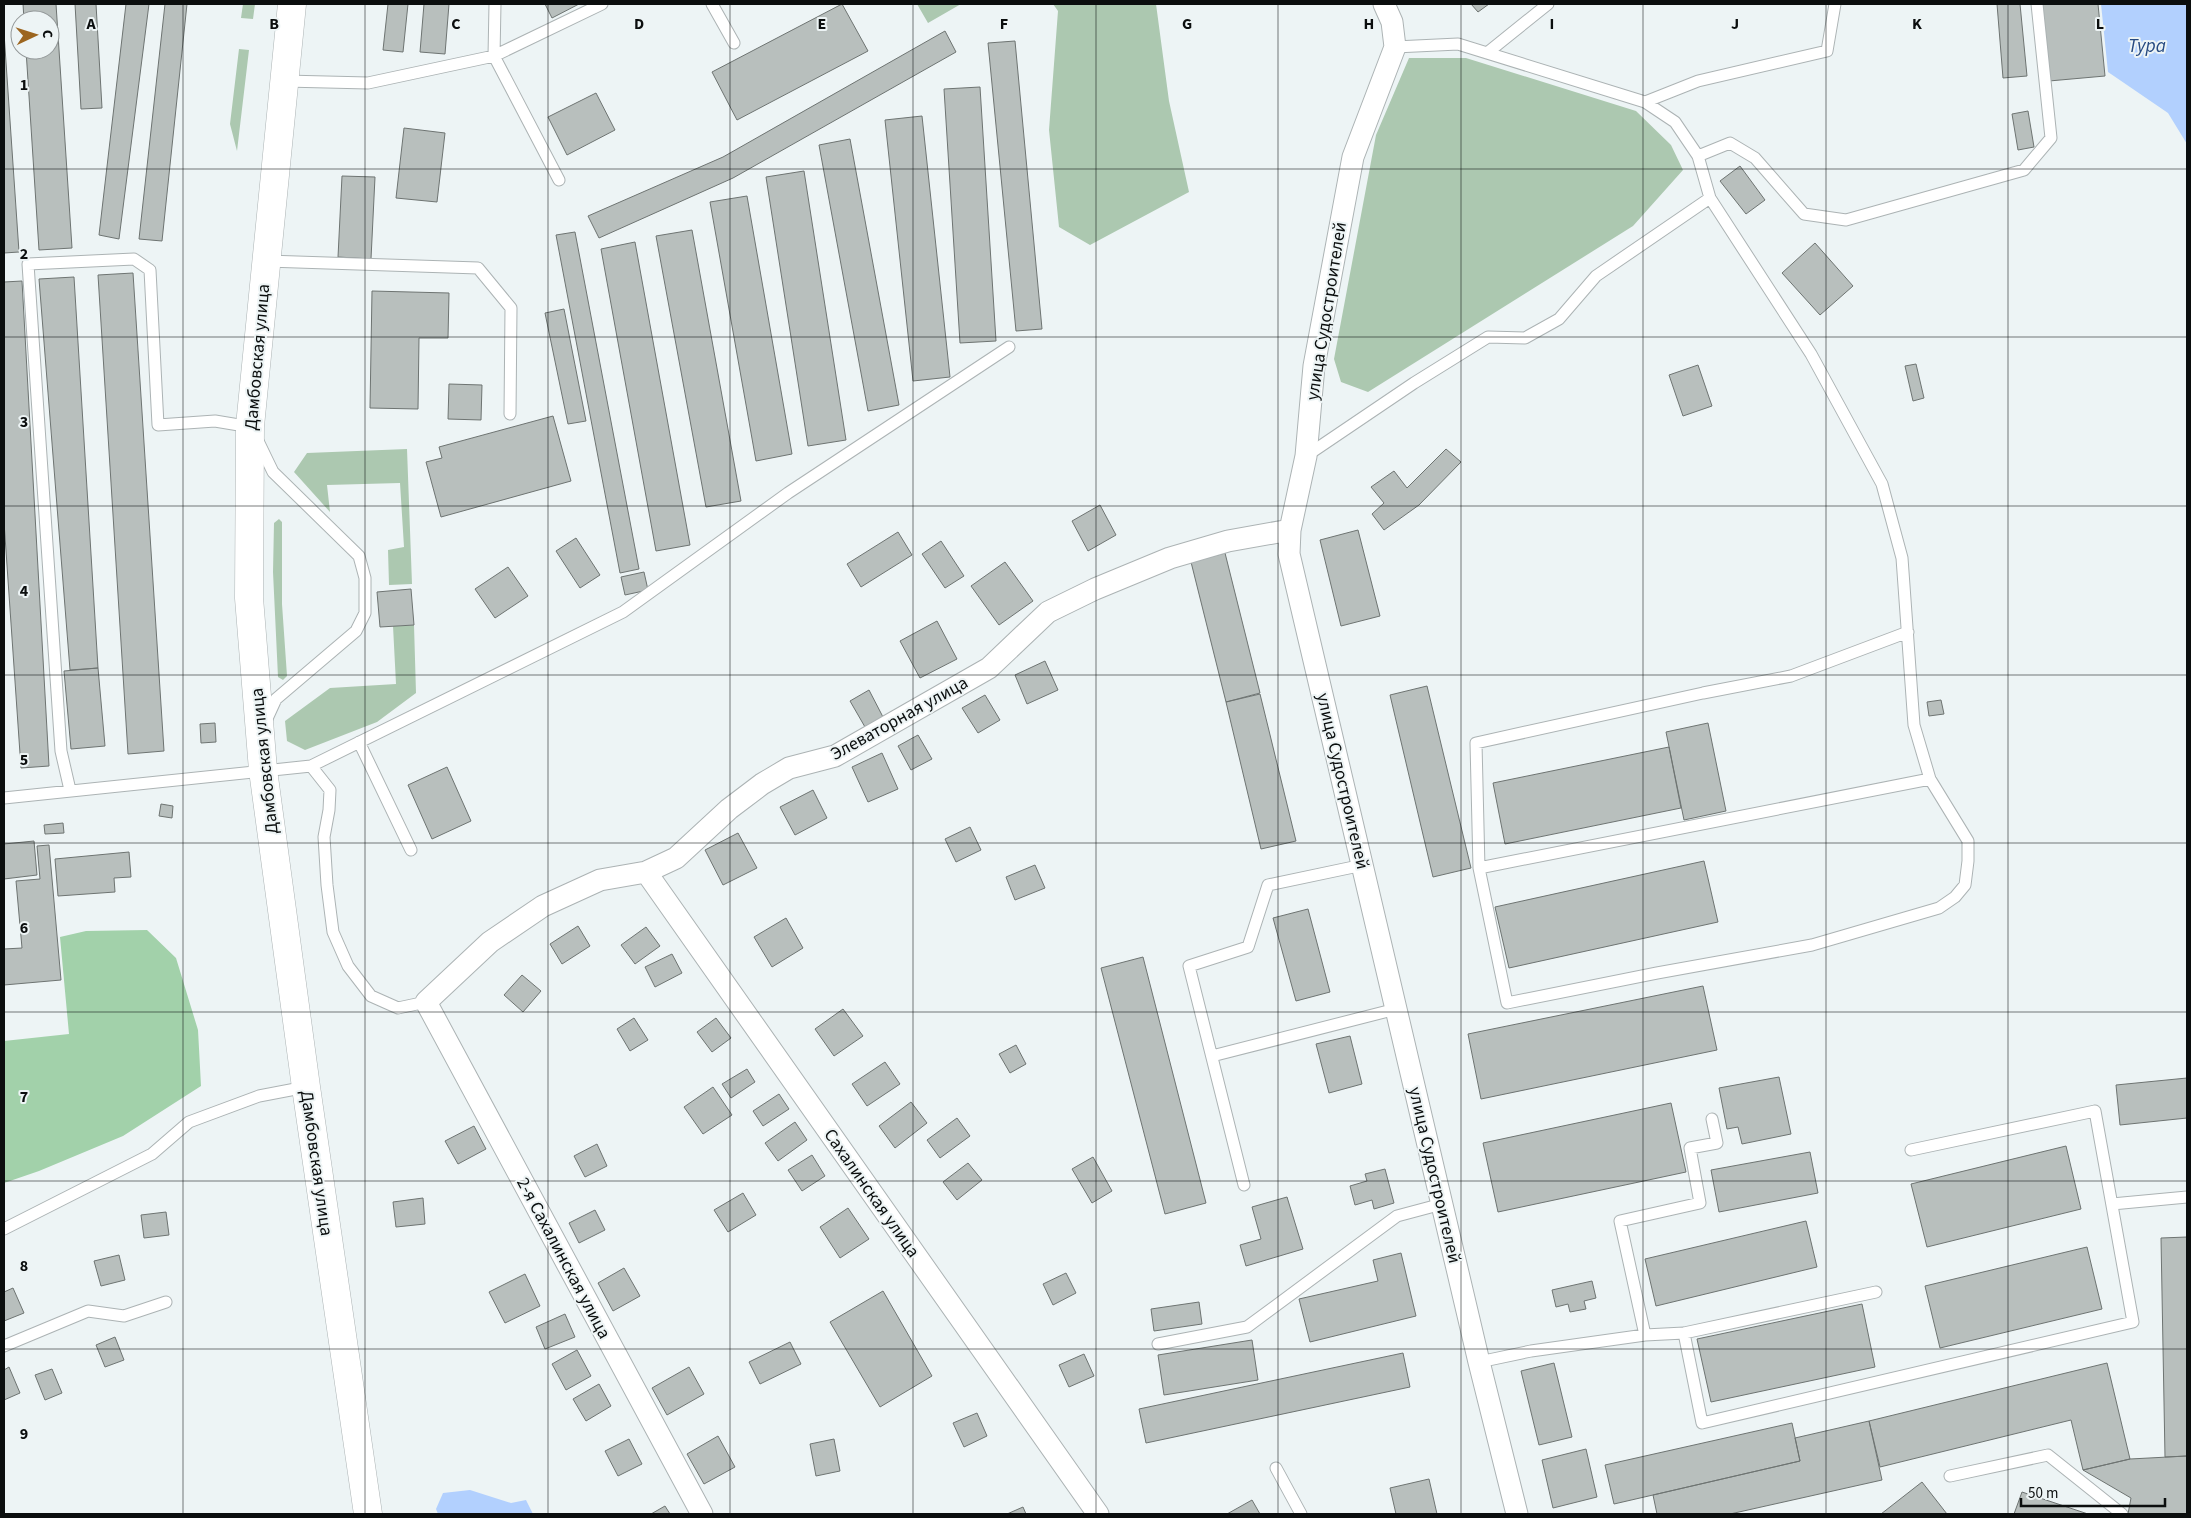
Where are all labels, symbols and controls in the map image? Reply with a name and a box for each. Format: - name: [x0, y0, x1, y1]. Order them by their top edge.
- north arrow: [10, 10, 60, 60]
- text: A: [85, 13, 96, 35]
- text: B: [269, 13, 279, 35]
- text: C: [451, 13, 461, 35]
- text: D: [634, 13, 644, 35]
- text: E: [818, 13, 826, 35]
- text: F: [1000, 13, 1008, 35]
- text: G: [1182, 13, 1192, 35]
- text: H: [1364, 13, 1374, 35]
- text: I: [1550, 13, 1554, 35]
- text: J: [1731, 13, 1739, 35]
- text: K: [1912, 13, 1922, 35]
- text: L: [2096, 13, 2104, 35]
- text: С: [37, 29, 57, 39]
- water label: Тура: [2128, 33, 2166, 60]
- text: 1: [20, 74, 28, 96]
- street label: улица Судостроителей: [1300, 220, 1353, 402]
- text: 2: [20, 243, 28, 265]
- street label: Дамбовская улица: [239, 283, 276, 431]
- text: 3: [20, 411, 28, 433]
- text: 4: [20, 580, 29, 602]
- street label: Элеваторная улица: [826, 670, 972, 767]
- street label: Дамбовская улица: [244, 687, 285, 835]
- street label: улица Судостроителей: [1310, 690, 1375, 872]
- text: 5: [20, 749, 28, 771]
- text: 6: [20, 917, 28, 939]
- street label: улица Судостроителей: [1402, 1084, 1467, 1266]
- text: 7: [20, 1086, 28, 1108]
- street label: Дамбовская улица: [294, 1089, 339, 1238]
- street label: Сахалинская улица: [818, 1124, 925, 1263]
- street label: 2-я Сахалинская улица: [510, 1173, 617, 1343]
- text: 8: [20, 1255, 28, 1277]
- text: 9: [20, 1423, 28, 1445]
- scale bar: [2021, 1476, 2165, 1508]
- text: 50 m: [2028, 1483, 2058, 1504]

